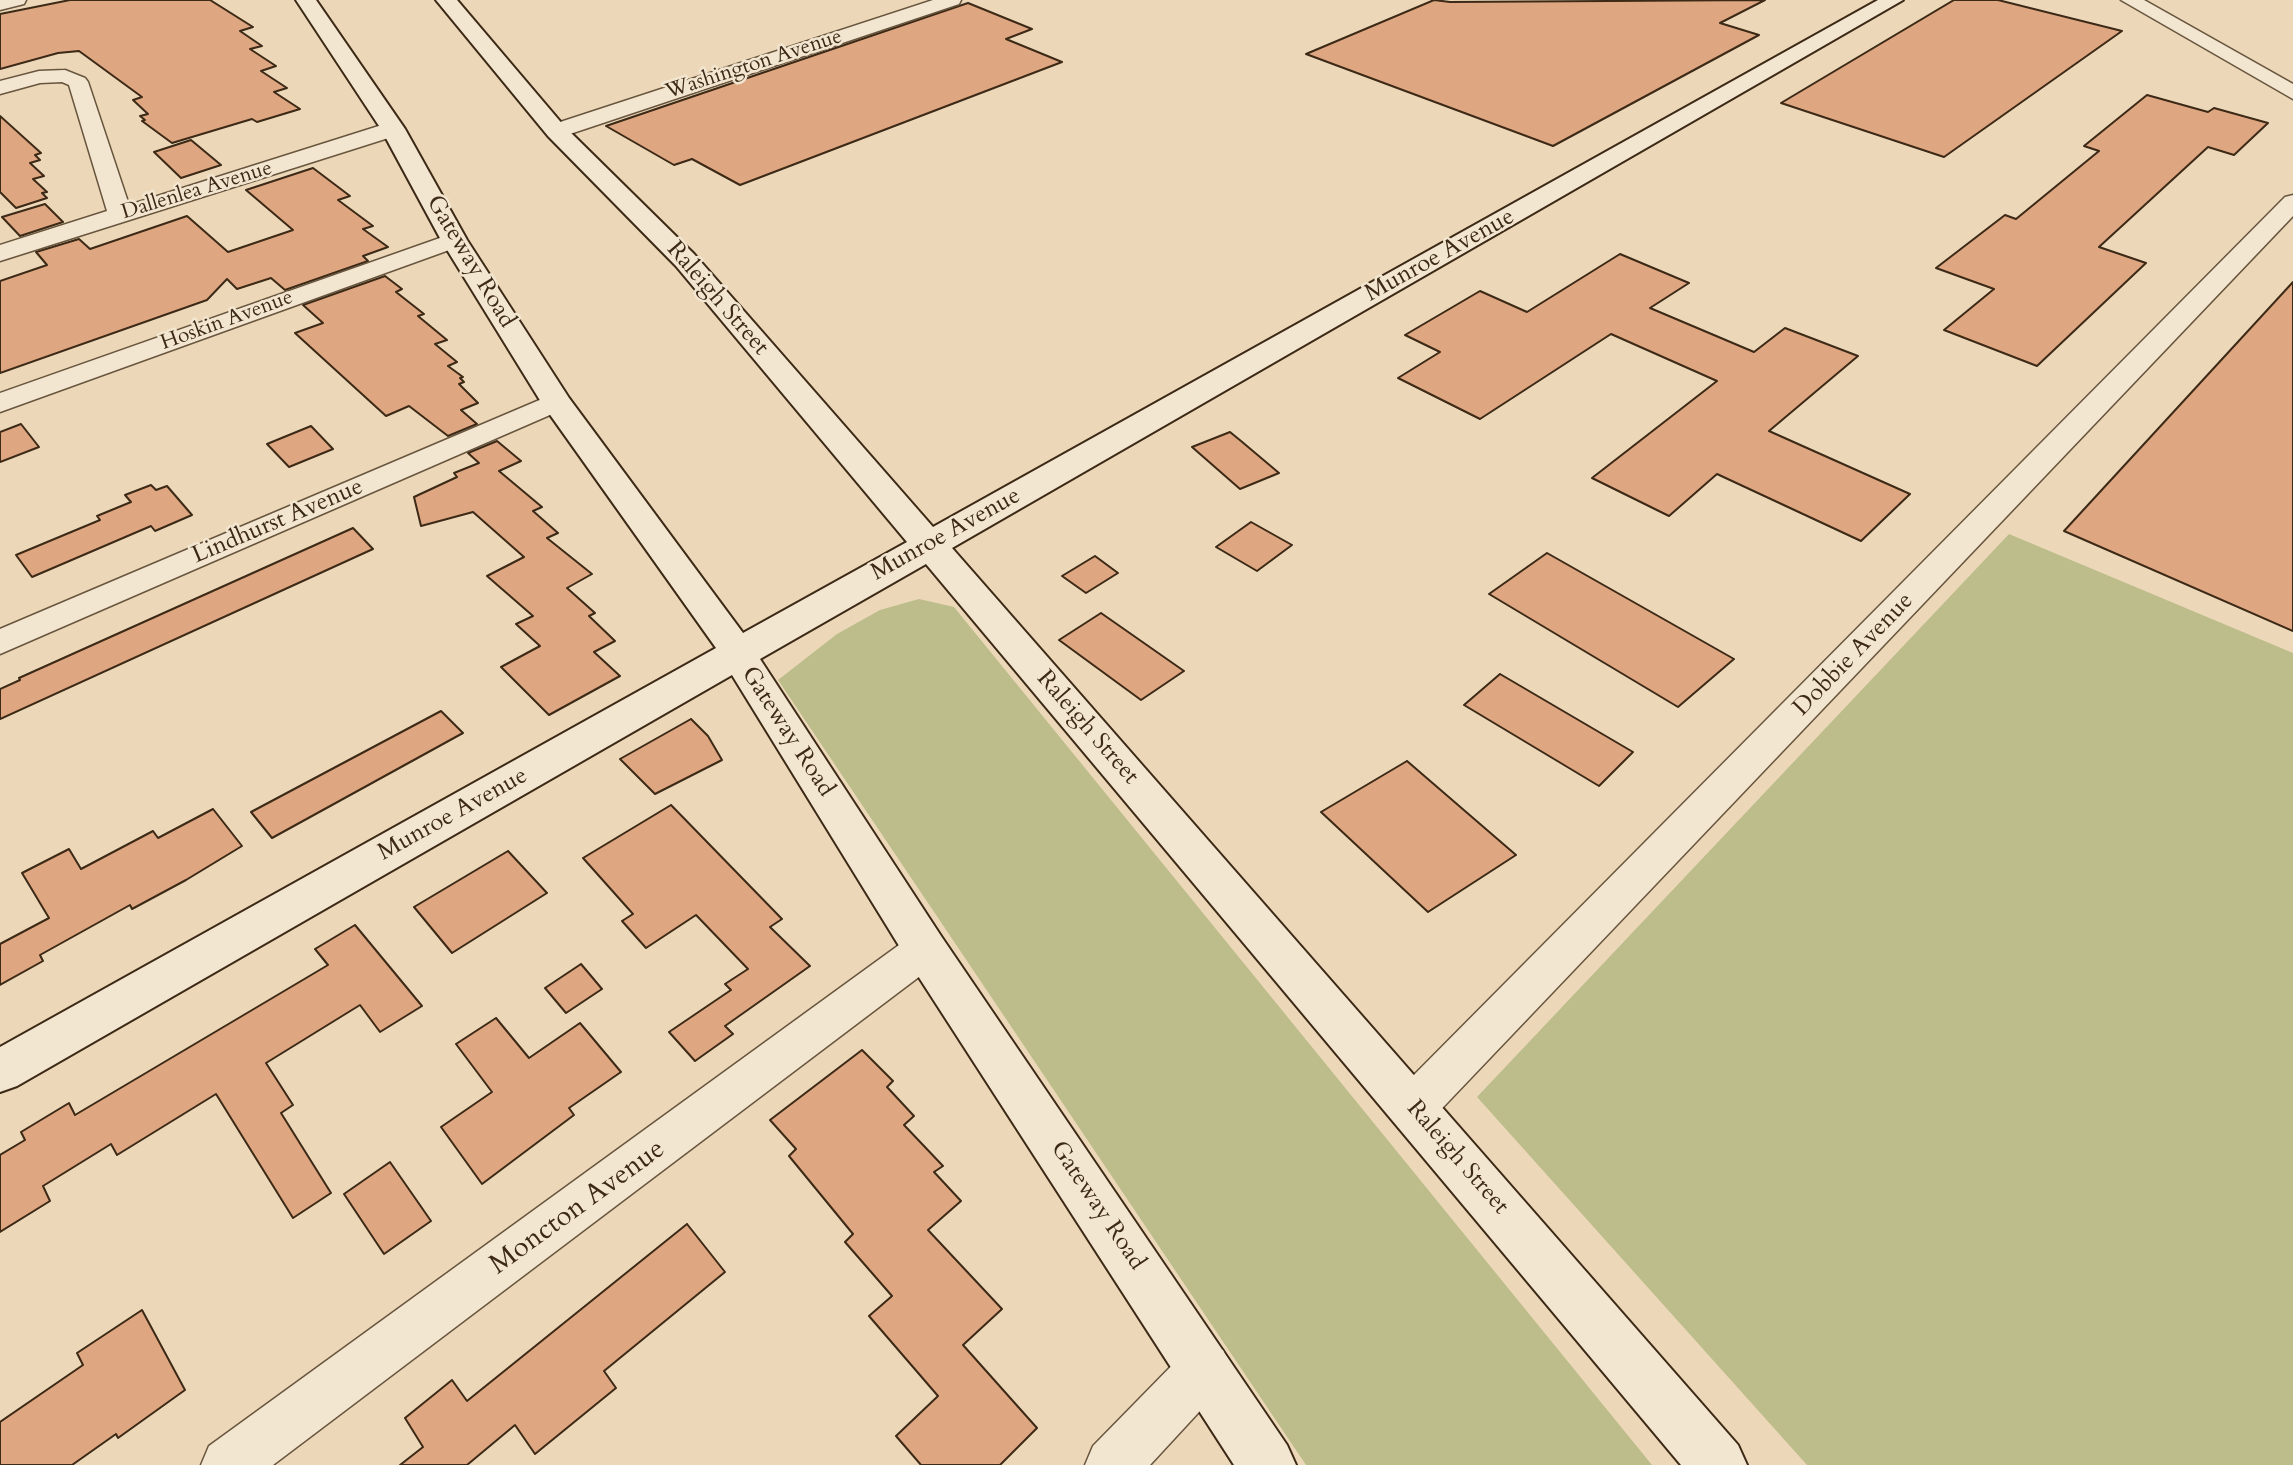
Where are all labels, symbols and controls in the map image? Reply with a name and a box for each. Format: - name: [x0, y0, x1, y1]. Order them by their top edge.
- street label: Washington Avenue: [663, 25, 845, 105]
- street label: Dallenlea Avenue: [119, 156, 275, 226]
- street label: Gateway Road: [419, 191, 521, 333]
- street label: Munroe Avenue: [1360, 203, 1520, 309]
- street label: Raleigh Street: [660, 236, 774, 362]
- street label: Hoskin Avenue: [158, 285, 296, 357]
- street label: Lindhurst Avenue: [188, 473, 368, 571]
- street label: Munroe Avenue: [866, 482, 1026, 588]
- street label: Dobbie Avenue: [1788, 587, 1920, 723]
- street label: Gateway Road: [734, 662, 840, 802]
- street label: Raleigh Street: [1030, 665, 1144, 791]
- street label: Munroe Avenue: [373, 762, 533, 868]
- street label: Raleigh Street: [1400, 1095, 1514, 1221]
- street label: Moncton Avenue: [484, 1133, 672, 1283]
- street label: Gateway Road: [1043, 1136, 1151, 1276]

